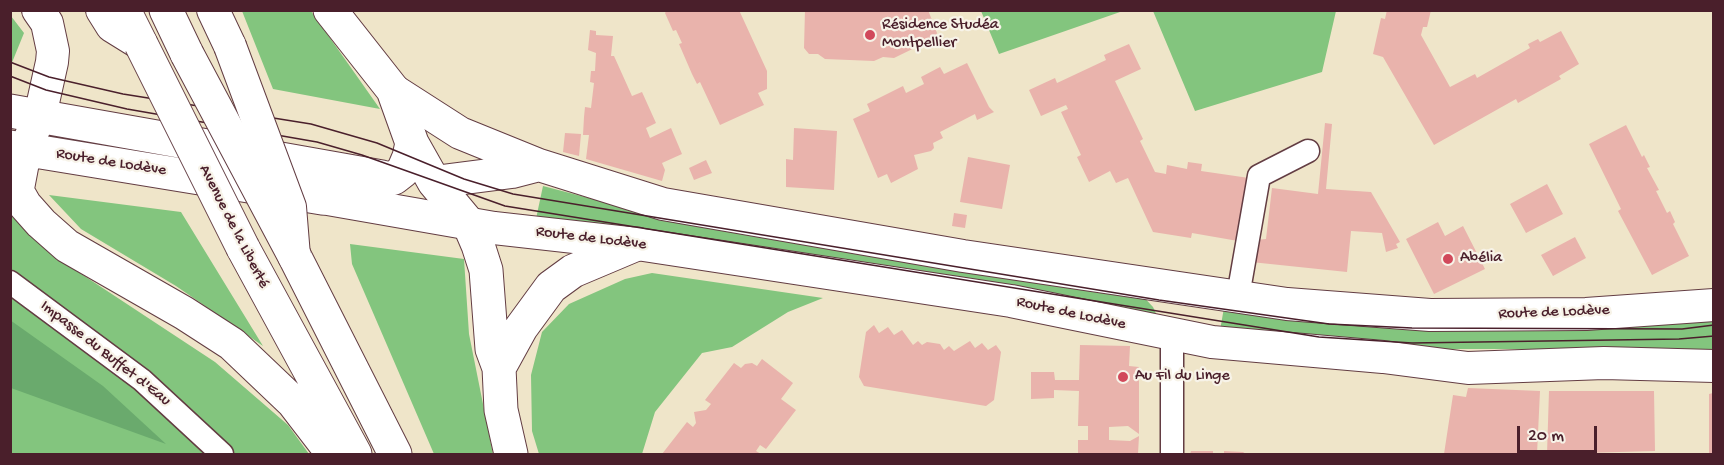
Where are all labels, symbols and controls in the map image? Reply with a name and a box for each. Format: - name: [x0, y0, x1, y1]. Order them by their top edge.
- place label: Résidence Studéa Montpellier: [882, 16, 999, 54]
- marker: Résidence Studéa Montpellier: [863, 28, 877, 42]
- street label: Route de Lodève: [55, 145, 167, 181]
- street label: Avenue de la Liberté: [194, 162, 272, 292]
- street label: Route de Lodève: [535, 223, 647, 255]
- place label: Abélia: [1460, 249, 1502, 269]
- marker: Abélia: [1441, 252, 1455, 266]
- street label: Route de Lodève: [1015, 293, 1127, 335]
- street label: Impasse du Buffet d'Eau: [36, 297, 174, 411]
- street label: Route de Lodève: [1498, 301, 1610, 325]
- place label: Au Fil du Linge: [1135, 367, 1230, 387]
- marker: Au Fil du Linge: [1116, 370, 1130, 384]
- scale bar: [1520, 414, 1600, 452]
- text: 20 m: [1528, 426, 1564, 447]

